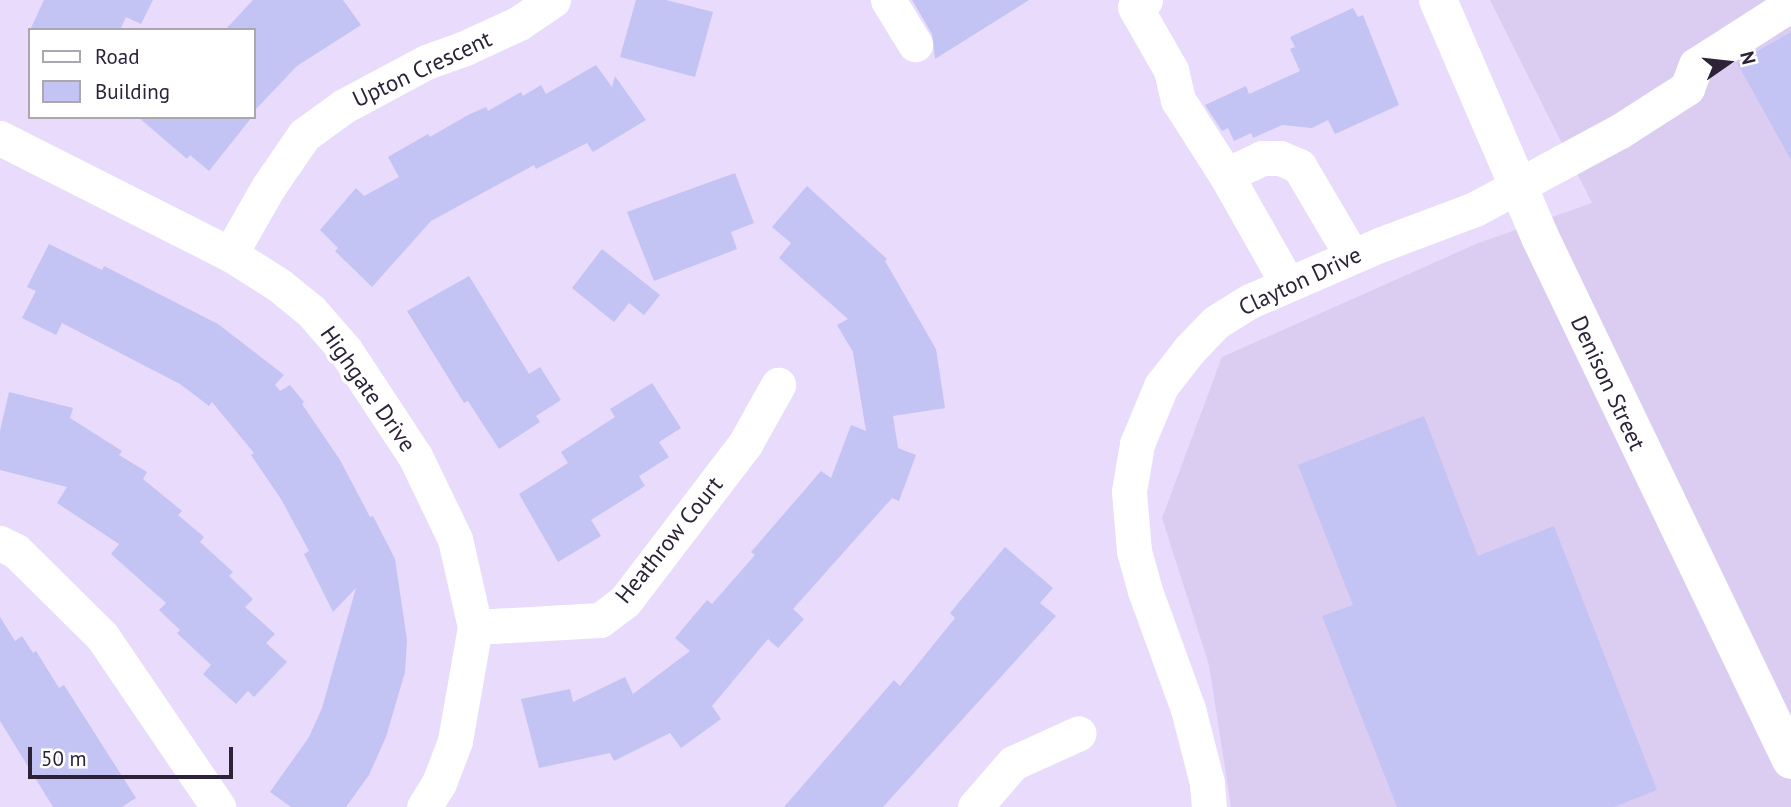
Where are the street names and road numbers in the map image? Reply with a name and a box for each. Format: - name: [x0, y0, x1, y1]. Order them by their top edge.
- street label: Upton Crescent: [348, 25, 496, 113]
- street label: Clayton Drive: [1234, 241, 1366, 321]
- street label: Denison Street: [1565, 311, 1651, 455]
- street label: Highgate Drive: [314, 321, 422, 457]
- street label: Heathrow Court: [609, 471, 729, 609]

